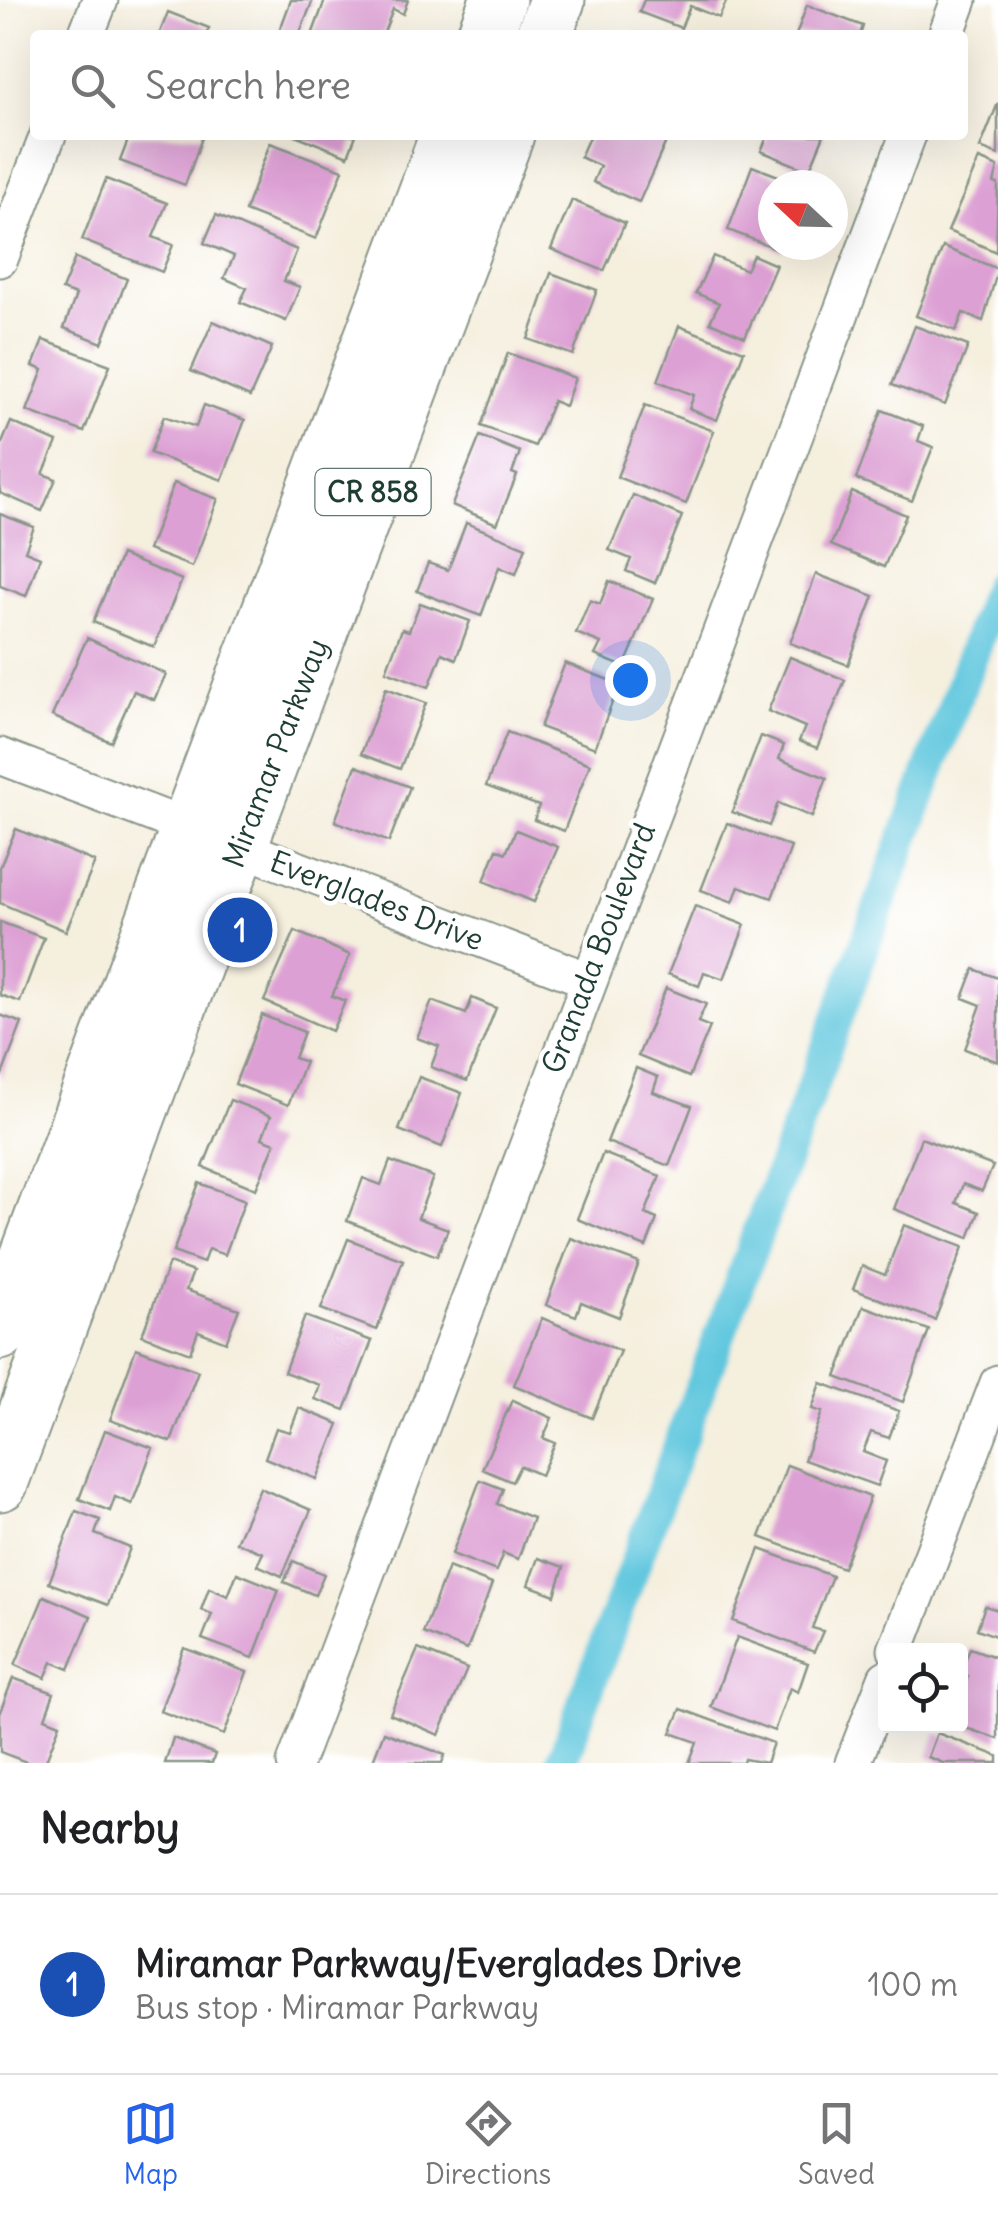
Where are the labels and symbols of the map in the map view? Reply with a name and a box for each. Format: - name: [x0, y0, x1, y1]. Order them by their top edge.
- north arrow: [758, 170, 848, 260]
- road number: CR 858: [316, 469, 430, 515]
- street label: Miramar Parkway: [214, 633, 336, 873]
- your location: [605, 655, 656, 706]
- street label: Granada Boulevard: [533, 817, 663, 1079]
- street label: Everglades Drive: [265, 842, 489, 958]
- pin: 1: [208, 892, 272, 968]

